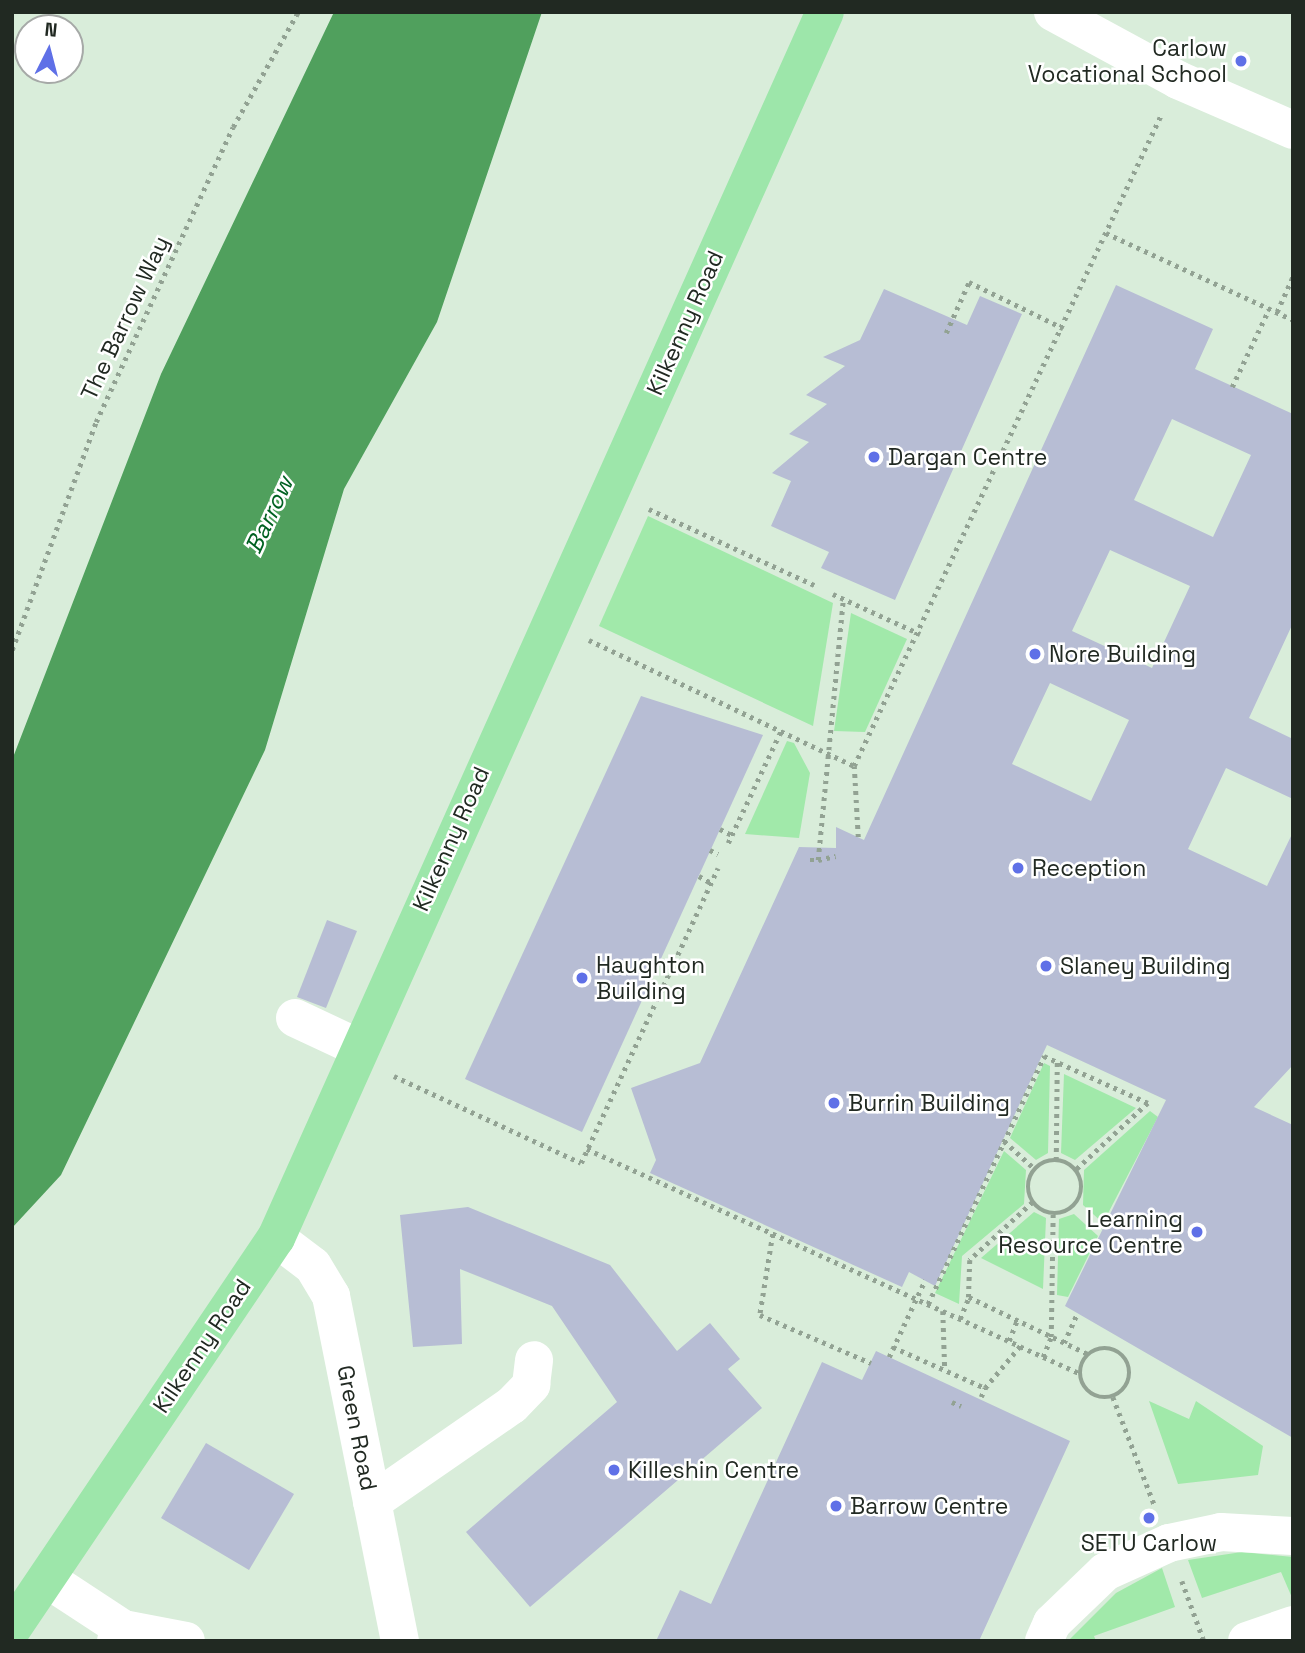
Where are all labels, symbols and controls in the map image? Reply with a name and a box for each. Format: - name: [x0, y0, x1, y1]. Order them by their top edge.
- north arrow: [14, 14, 84, 84]
- text: N: [43, 17, 59, 43]
- place label: Carlow Vocational School: [1028, 34, 1227, 88]
- marker: Carlow Vocational School: [1233, 53, 1249, 69]
- street label: The Barrow Way: [75, 232, 175, 404]
- street label: Kilkenny Road: [641, 247, 729, 399]
- place label: Dargan Centre: [888, 443, 1047, 471]
- marker: Dargan Centre: [866, 449, 882, 465]
- water label: Barrow: [239, 472, 299, 558]
- place label: Nore Building: [1049, 640, 1196, 668]
- marker: Nore Building: [1027, 646, 1043, 662]
- street label: Kilkenny Road: [407, 763, 495, 915]
- place label: Reception: [1032, 854, 1146, 882]
- marker: Reception: [1010, 860, 1026, 876]
- place label: Haughton Building: [596, 951, 705, 1005]
- place label: Slaney Building: [1060, 952, 1231, 980]
- marker: Slaney Building: [1038, 958, 1054, 974]
- marker: Haughton Building: [574, 970, 590, 986]
- place label: Burrin Building: [848, 1089, 1010, 1117]
- marker: Burrin Building: [826, 1095, 842, 1111]
- place label: Learning Resource Centre: [998, 1205, 1183, 1259]
- marker: Learning Resource Centre: [1189, 1224, 1205, 1240]
- street label: Kilkenny Road: [147, 1274, 257, 1418]
- street label: Green Road: [331, 1363, 383, 1493]
- place label: Killeshin Centre: [628, 1456, 799, 1484]
- marker: Killeshin Centre: [606, 1462, 622, 1478]
- place label: Barrow Centre: [850, 1492, 1008, 1520]
- marker: Barrow Centre: [828, 1498, 844, 1514]
- marker: SETU Carlow: [1141, 1510, 1157, 1526]
- place label: SETU Carlow: [1081, 1529, 1217, 1557]

